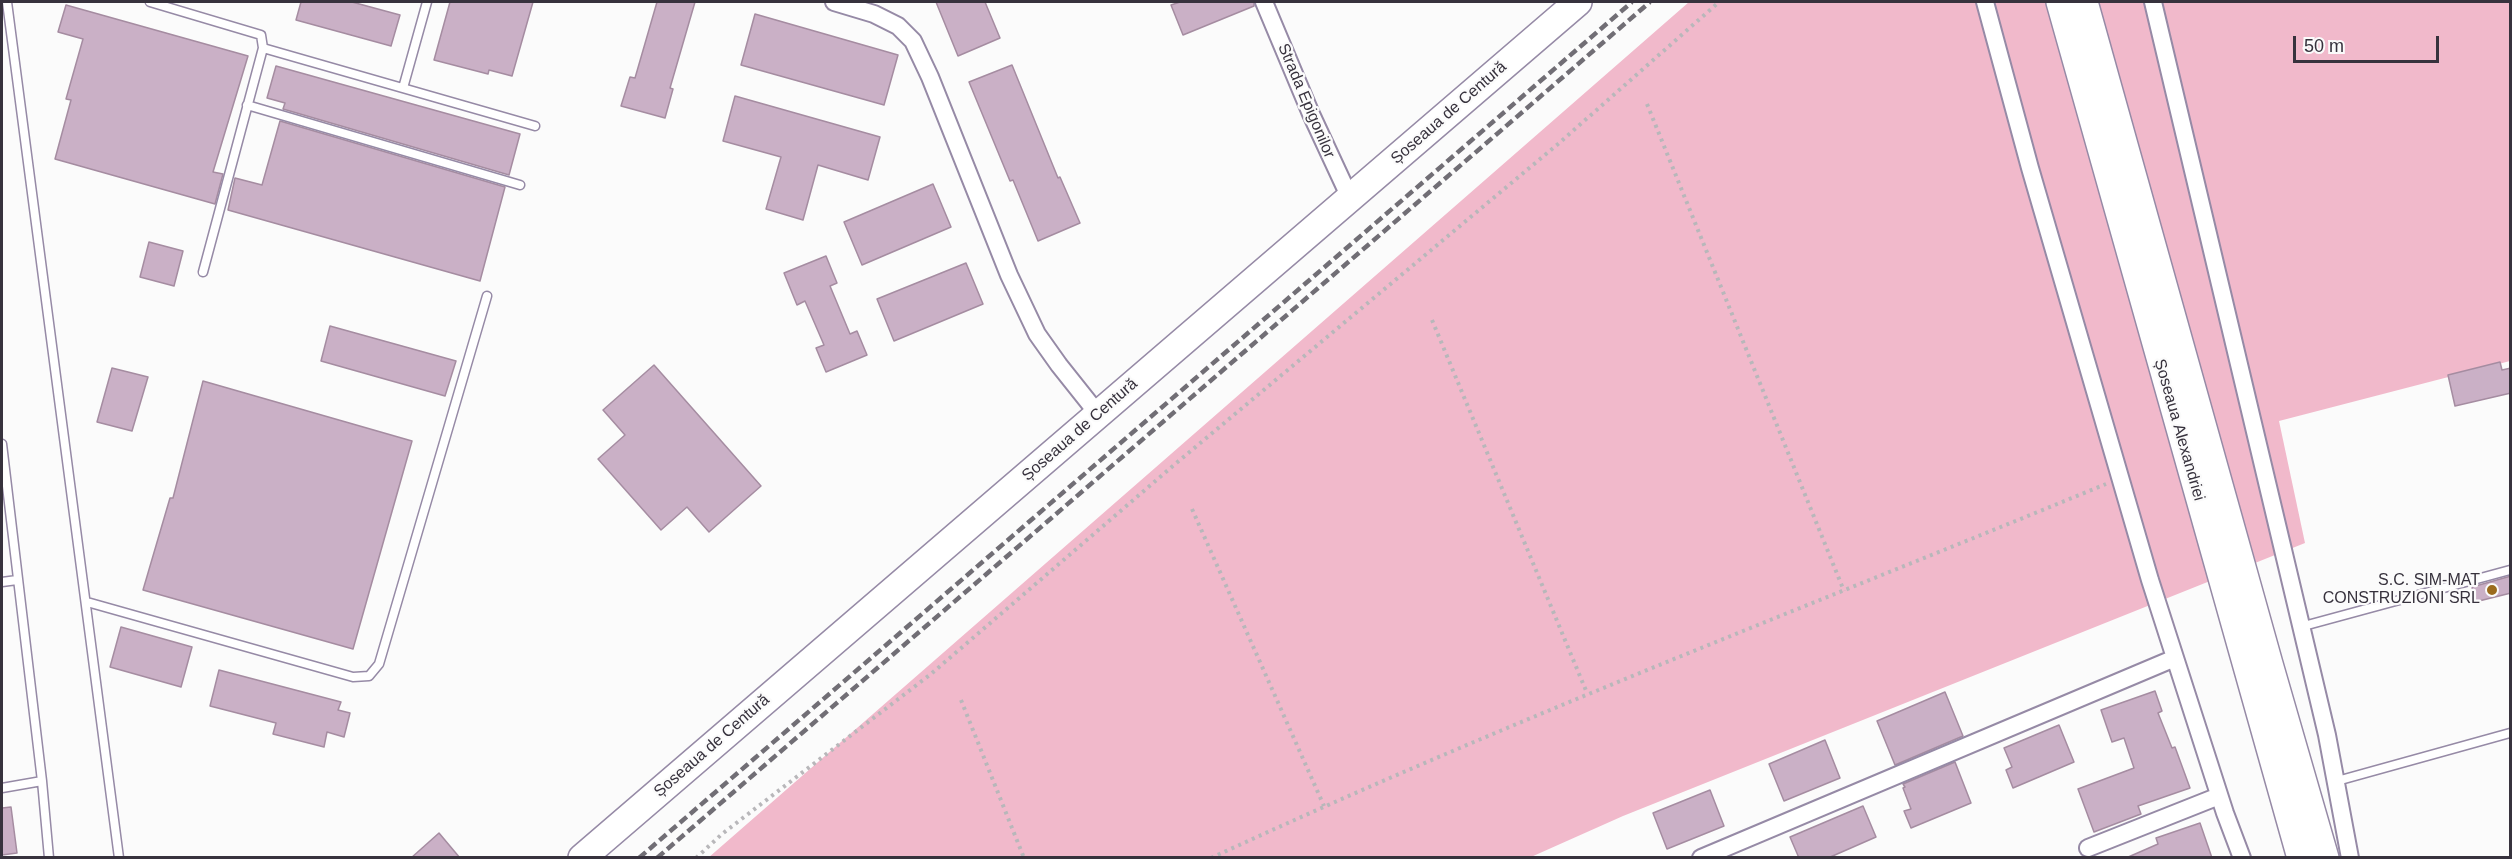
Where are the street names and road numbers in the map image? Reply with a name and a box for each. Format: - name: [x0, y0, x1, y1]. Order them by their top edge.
- street label: Strada Epigonilor: [1273, 41, 1339, 161]
- street label: Șoseaua de Centură: [1387, 58, 1511, 168]
- street label: Șoseaua Alexandriei: [2150, 357, 2208, 503]
- street label: Șoseaua de Centură: [1018, 375, 1142, 485]
- street label: Șoseaua de Centură: [650, 691, 774, 801]

